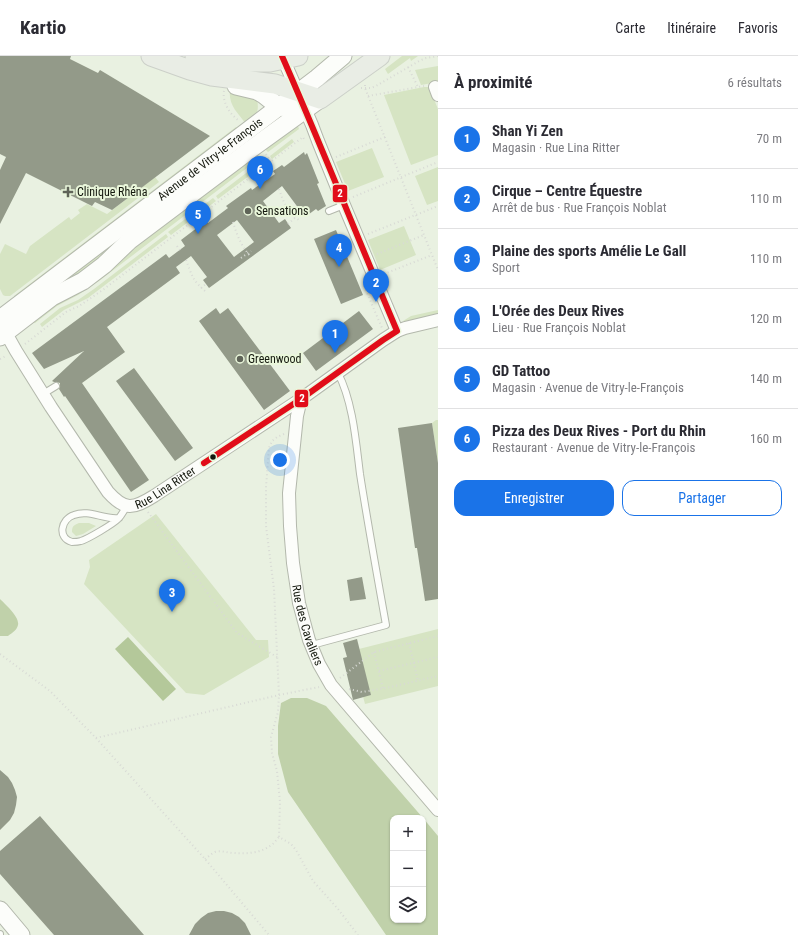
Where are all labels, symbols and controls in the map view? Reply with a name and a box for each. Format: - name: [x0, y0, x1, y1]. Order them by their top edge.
- text: Kartio: [20, 16, 66, 39]
- text: Carte: [615, 20, 645, 36]
- text: Itinéraire: [667, 20, 716, 36]
- text: Favoris: [738, 20, 778, 36]
- text: À proximité: [454, 72, 532, 92]
- text: 6 résultats: [728, 75, 782, 90]
- street label: Avenue de Vitry-le-François: [155, 115, 265, 204]
- text: Shan Yi Zen: [492, 122, 563, 140]
- text: 1: [464, 131, 470, 146]
- text: 70 m: [756, 131, 782, 146]
- text: Magasin · Rue Lina Ritter: [492, 140, 620, 155]
- pin: 6: [247, 156, 273, 189]
- text: Cirque – Centre Équestre: [492, 182, 642, 200]
- line badge: 2: [332, 184, 348, 203]
- place label: Clinique Rhéna: [77, 185, 148, 199]
- marker: Clinique Rhéna: [62, 186, 74, 198]
- text: 2: [337, 187, 343, 200]
- text: 2: [464, 191, 470, 206]
- text: 110 m: [750, 191, 782, 206]
- text: Arrêt de bus · Rue François Noblat: [492, 200, 667, 215]
- pin: 5: [185, 201, 211, 234]
- place label: Sensations: [256, 204, 309, 218]
- marker: Sensations: [243, 206, 253, 216]
- pin: 4: [326, 234, 352, 267]
- text: Plaine des sports Amélie Le Gall: [492, 242, 686, 260]
- text: 3: [464, 251, 470, 266]
- text: 110 m: [750, 251, 782, 266]
- text: Sport: [492, 260, 520, 275]
- pin: 2: [363, 269, 389, 302]
- text: L'Orée des Deux Rives: [492, 302, 624, 320]
- text: 4: [464, 311, 470, 326]
- text: 120 m: [750, 311, 782, 326]
- pin: 1: [322, 320, 348, 353]
- text: Lieu · Rue François Noblat: [492, 320, 626, 335]
- place label: Greenwood: [248, 352, 302, 366]
- marker: Greenwood: [235, 354, 245, 364]
- text: GD Tattoo: [492, 362, 550, 380]
- text: 5: [464, 371, 470, 386]
- text: 140 m: [750, 371, 782, 386]
- text: Magasin · Avenue de Vitry-le-François: [492, 380, 684, 395]
- line badge: 2: [294, 389, 309, 408]
- text: 2: [299, 392, 305, 405]
- text: Pizza des Deux Rives - Port du Rhin: [492, 422, 706, 440]
- text: 6: [464, 431, 470, 446]
- text: 160 m: [750, 431, 782, 446]
- text: Restaurant · Avenue de Vitry-le-François: [492, 440, 695, 455]
- your location: [270, 450, 290, 470]
- unlabelled marker: [208, 452, 218, 462]
- street label: Rue Lina Ritter: [133, 463, 198, 512]
- button: Enregistrer: [454, 480, 614, 516]
- button: Partager: [622, 480, 782, 516]
- pin: 3: [159, 579, 185, 612]
- street label: Rue des Cavaliers: [289, 584, 326, 668]
- map controls: [390, 815, 426, 923]
- button: +: [390, 815, 426, 851]
- button: −: [390, 851, 426, 887]
- button: layers: [390, 887, 426, 923]

